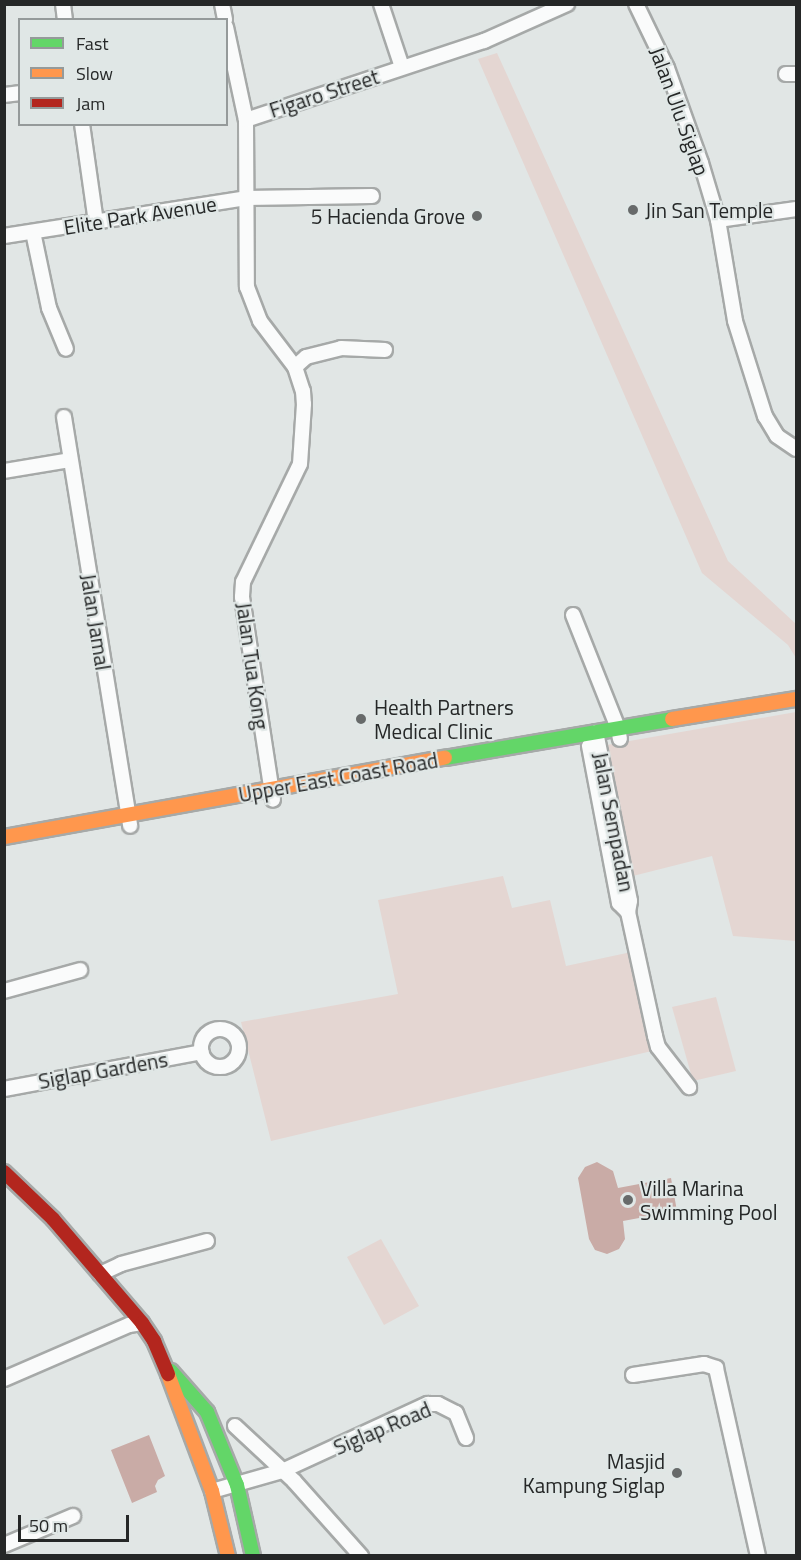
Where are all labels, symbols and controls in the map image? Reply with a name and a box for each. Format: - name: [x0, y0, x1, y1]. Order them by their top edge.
- legend: [18, 18, 228, 126]
- text: Fast: [76, 30, 109, 57]
- street label: Jalan Ulu Siglap: [645, 43, 715, 179]
- text: Slow: [76, 60, 113, 87]
- street label: Figaro Street: [266, 63, 382, 123]
- text: Jam: [76, 90, 105, 117]
- street label: Elite Park Avenue: [62, 190, 218, 240]
- place label: Jin San Temple: [645, 197, 773, 223]
- place label: 5 Hacienda Grove: [311, 203, 465, 229]
- marker: Jin San Temple: [626, 203, 640, 217]
- marker: 5 Hacienda Grove: [470, 209, 484, 223]
- street label: Jalan Jamal: [76, 572, 116, 672]
- street label: Jalan Tua Kong: [232, 601, 274, 731]
- place label: Health Partners Medical Clinic: [374, 694, 514, 744]
- marker: Health Partners Medical Clinic: [352, 710, 370, 728]
- street label: Upper East Coast Road: [236, 747, 440, 807]
- street label: Jalan Sempadan: [588, 750, 640, 894]
- street label: Siglap Gardens: [36, 1046, 170, 1094]
- place label: Villa Marina Swimming Pool: [640, 1175, 778, 1225]
- marker: Villa Marina Swimming Pool: [621, 1193, 635, 1207]
- street label: Siglap Road: [330, 1396, 434, 1460]
- place label: Masjid Kampung Siglap: [523, 1448, 665, 1498]
- marker: Masjid Kampung Siglap: [670, 1466, 684, 1480]
- scale bar: [21, 1503, 132, 1541]
- text: 50 m: [29, 1512, 68, 1539]

